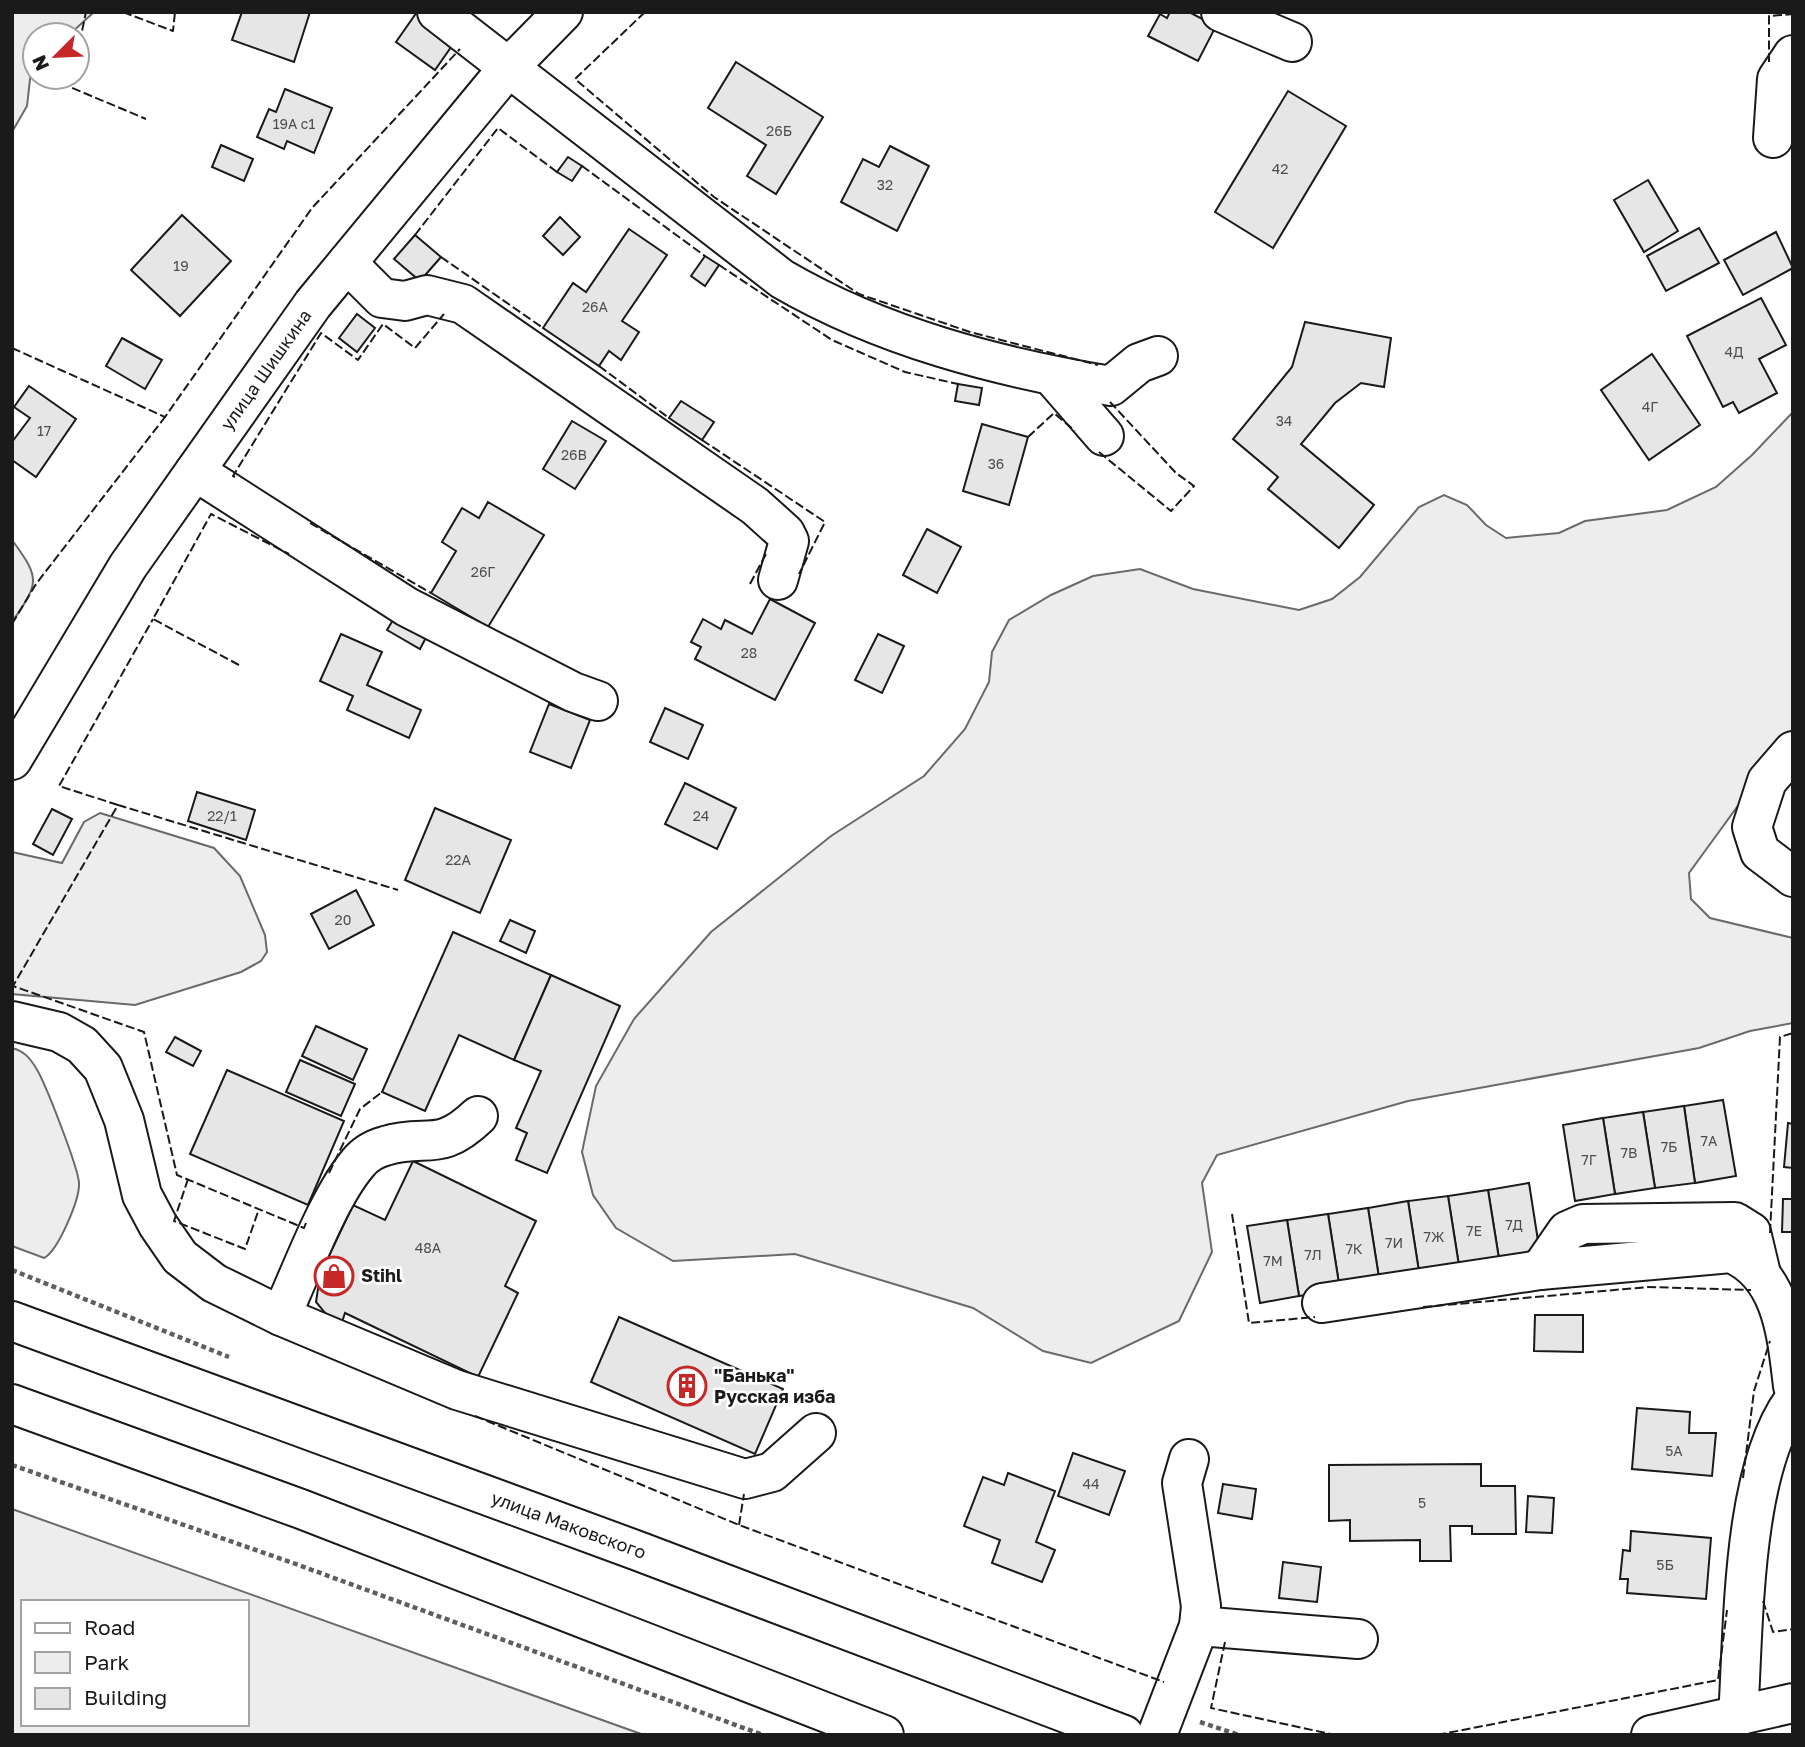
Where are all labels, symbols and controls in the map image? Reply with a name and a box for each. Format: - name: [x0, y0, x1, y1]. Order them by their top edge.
- north arrow: [21, 21, 91, 91]
- text: N: [27, 52, 53, 74]
- house number: 19А с1: [273, 115, 315, 132]
- house number: 26Б: [766, 122, 792, 139]
- house number: 42: [1272, 160, 1288, 177]
- house number: 32: [877, 176, 893, 193]
- house number: 19: [173, 257, 189, 274]
- house number: 26А: [582, 298, 609, 315]
- street label: улица Шишкина: [215, 305, 316, 434]
- house number: 4Д: [1725, 343, 1743, 360]
- house number: 4Г: [1642, 398, 1658, 415]
- house number: 34: [1276, 412, 1292, 429]
- house number: 17: [37, 422, 51, 439]
- house number: 26В: [561, 446, 587, 463]
- house number: 36: [988, 455, 1004, 472]
- house number: 26Г: [471, 563, 495, 580]
- house number: 28: [741, 644, 757, 661]
- house number: 22/1: [207, 807, 237, 824]
- house number: 24: [693, 807, 709, 824]
- house number: 22А: [445, 851, 471, 868]
- house number: 20: [335, 911, 351, 928]
- house number: 7А: [1701, 1132, 1718, 1149]
- house number: 7Б: [1661, 1138, 1677, 1155]
- house number: 7В: [1621, 1144, 1637, 1161]
- house number: 7Г: [1581, 1151, 1597, 1168]
- house number: 7Д: [1505, 1216, 1523, 1233]
- house number: 7Е: [1466, 1222, 1482, 1239]
- house number: 7Ж: [1424, 1228, 1445, 1245]
- house number: 7И: [1385, 1234, 1403, 1251]
- house number: 48А: [415, 1239, 442, 1256]
- house number: 7К: [1345, 1240, 1363, 1257]
- house number: 7Л: [1304, 1246, 1322, 1263]
- house number: 7М: [1263, 1252, 1283, 1269]
- shop icon: Stihl: [313, 1255, 355, 1297]
- place label: Stihl: [361, 1264, 402, 1286]
- place label: "Банька" Русская изба: [714, 1364, 836, 1407]
- building icon: "Банька" Русская изба: [666, 1365, 708, 1407]
- house number: 5А: [1665, 1442, 1683, 1459]
- house number: 44: [1082, 1475, 1100, 1492]
- street label: улица Маковского: [488, 1486, 650, 1563]
- house number: 5: [1418, 1494, 1426, 1511]
- house number: 5Б: [1656, 1556, 1674, 1573]
- legend: [21, 1600, 248, 1726]
- text: Road: [84, 1614, 135, 1640]
- text: Park: [84, 1649, 130, 1675]
- text: Building: [84, 1684, 167, 1710]

